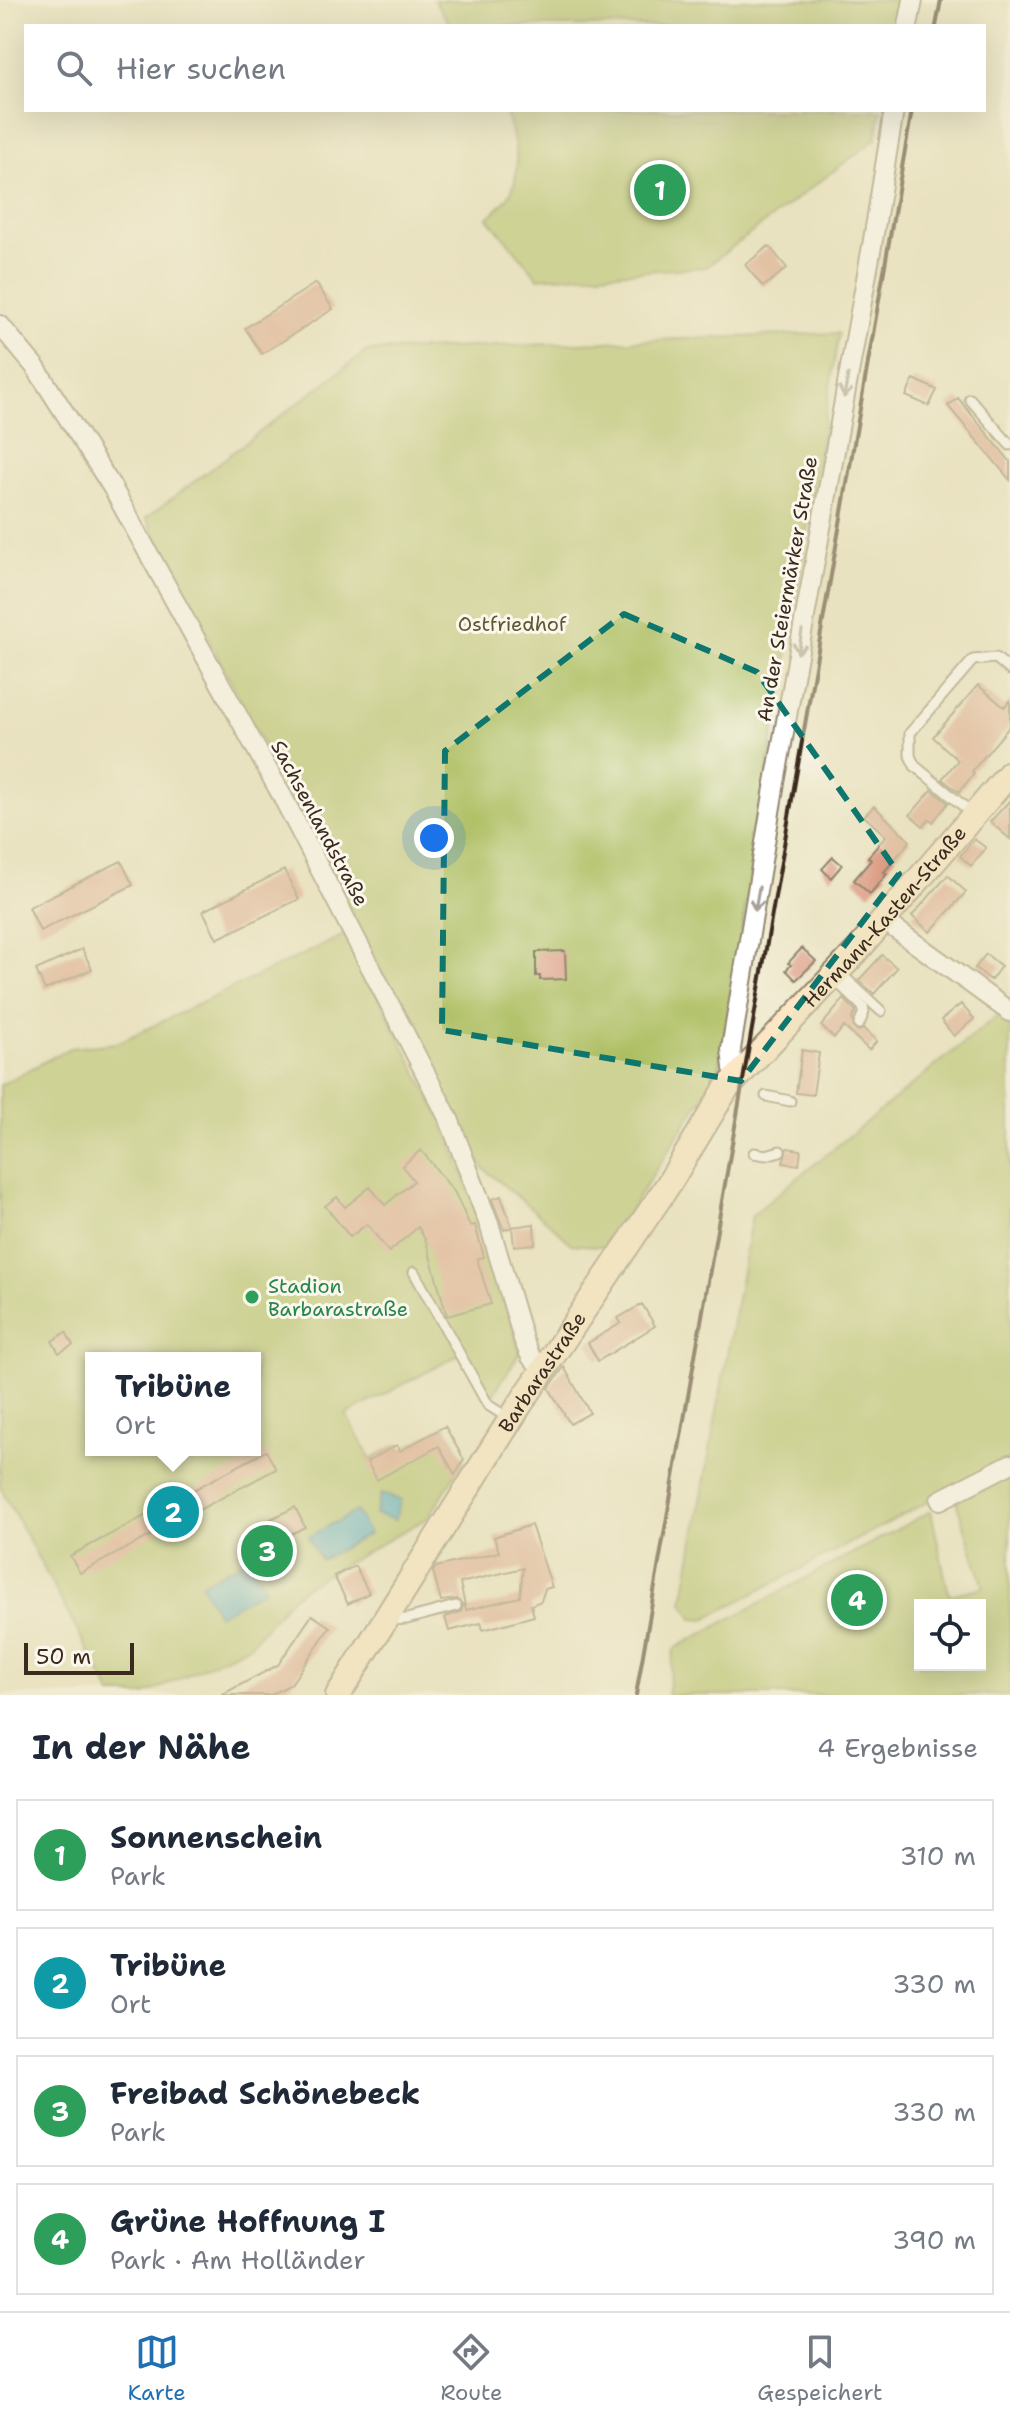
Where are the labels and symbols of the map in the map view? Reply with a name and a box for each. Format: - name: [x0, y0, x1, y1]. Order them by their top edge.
- pin: 1: [634, 160, 686, 220]
- one-way arrow: [837, 373, 852, 399]
- street label: An der Steiermärker Straße: [751, 454, 823, 724]
- park label: Ostfriedhof: [458, 611, 567, 637]
- one-way arrow: [791, 629, 806, 655]
- street label: Sachsenlandstraße: [265, 736, 375, 910]
- your location: [414, 818, 454, 858]
- street label: Hermann-Kasten-Straße: [797, 820, 972, 1013]
- one-way arrow: [749, 886, 764, 911]
- place label: Stadion Barbarastraße: [268, 1273, 408, 1322]
- marker: Stadion Barbarastraße: [243, 1288, 261, 1306]
- street label: Barbarastraße: [493, 1307, 592, 1438]
- pin: 2: [147, 1482, 199, 1542]
- pin: 3: [241, 1521, 293, 1581]
- pin: 4: [831, 1570, 883, 1630]
- scale bar: [24, 1639, 134, 1675]

